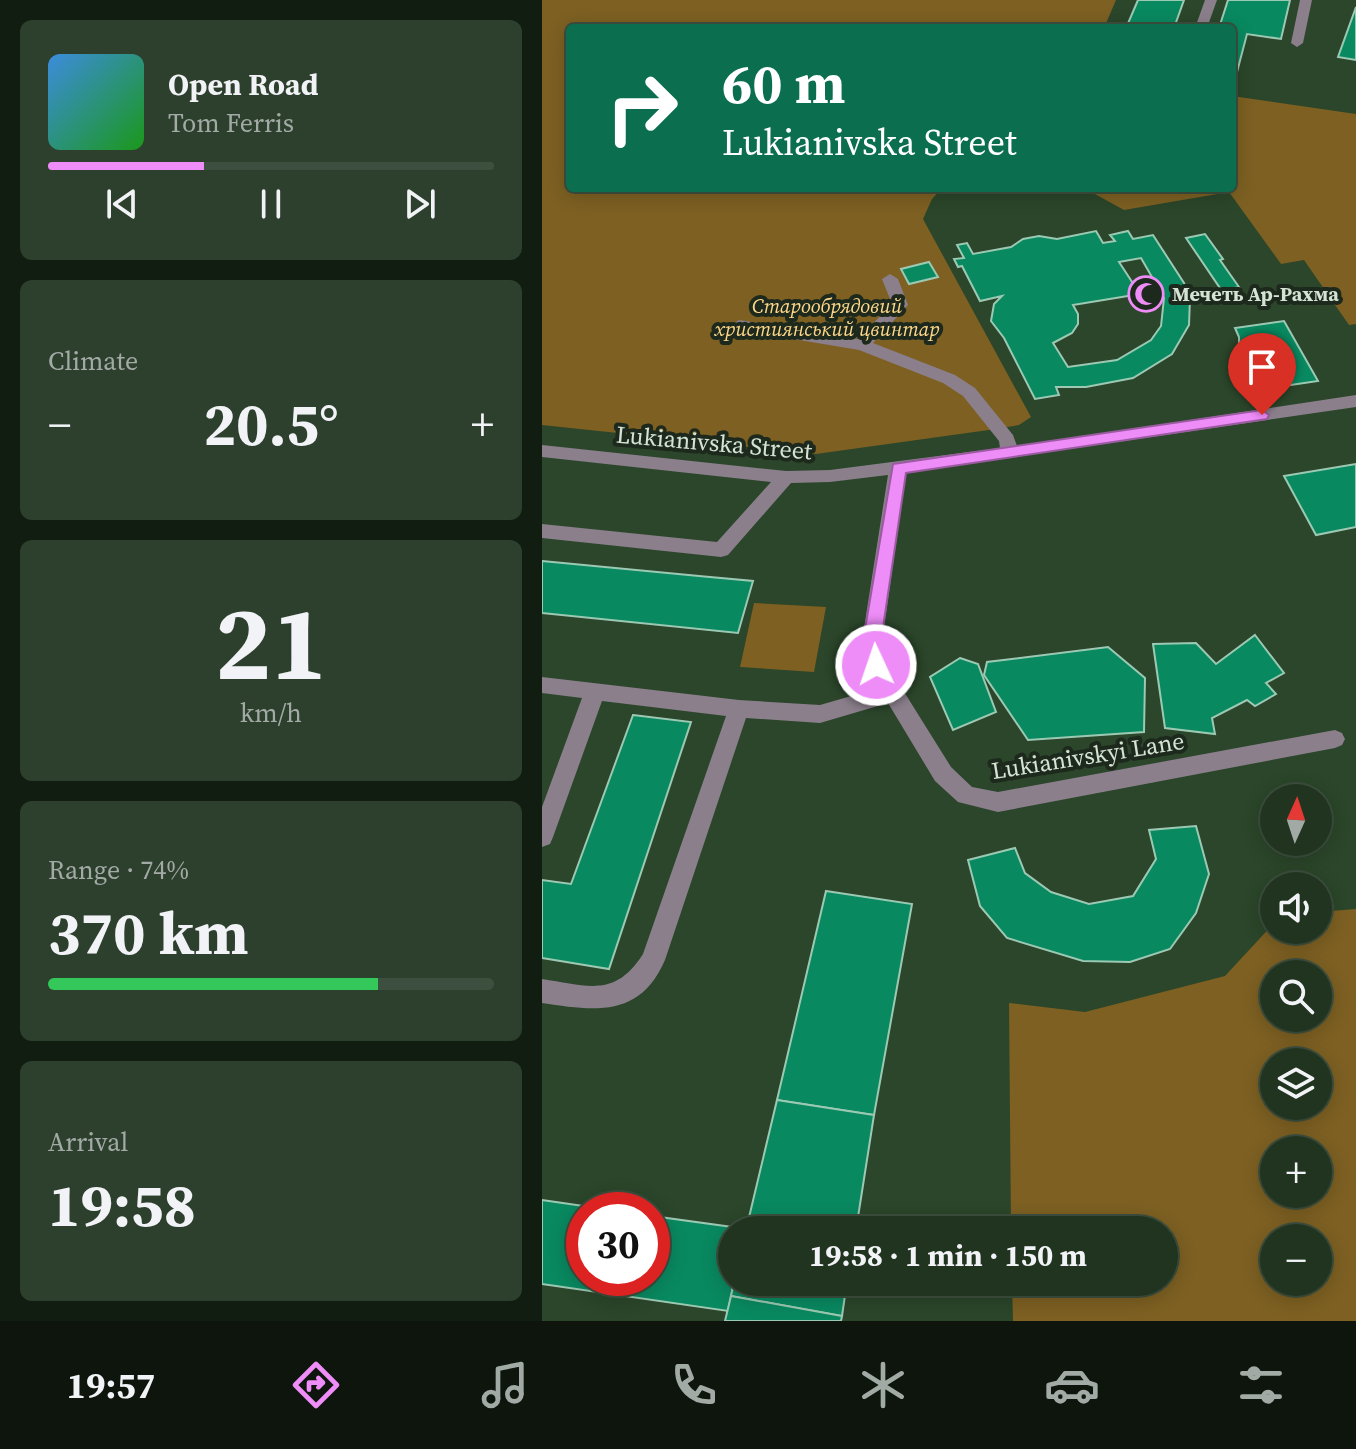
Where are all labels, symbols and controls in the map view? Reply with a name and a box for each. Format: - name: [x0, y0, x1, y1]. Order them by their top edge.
- text: 60 m: [722, 45, 845, 122]
- icon: right: [590, 56, 694, 160]
- text: Open Road: [168, 64, 319, 105]
- text: Tom Ferris: [168, 105, 294, 141]
- text: Lukianivska Street: [722, 118, 1017, 167]
- icon: previous: [100, 182, 144, 226]
- icon: pause: [249, 182, 293, 226]
- icon: next: [398, 182, 442, 226]
- mosque icon: Мечеть Ар-Рахма: [1127, 275, 1165, 313]
- place label: Мечеть Ар-Рахма: [1172, 280, 1339, 308]
- park label: Старообрядовий християнський цвинтар: [714, 292, 939, 343]
- pin: [1228, 333, 1296, 415]
- text: Climate: [48, 343, 138, 379]
- icon: arrive: [1240, 345, 1284, 389]
- text: 20.5°: [203, 383, 339, 465]
- text: −: [48, 394, 71, 455]
- text: +: [471, 394, 494, 455]
- street label: Lukianivska Street: [615, 418, 814, 468]
- text: 21: [215, 571, 327, 714]
- position arrow: [834, 623, 918, 707]
- text: km/h: [240, 695, 302, 731]
- street label: Lukianivskyi Lane: [989, 724, 1187, 787]
- north arrow: [1260, 784, 1332, 856]
- map controls: [1260, 784, 1332, 1296]
- text: Range · 74%: [48, 852, 189, 888]
- button: sound: [1260, 872, 1332, 944]
- text: 370 km: [48, 892, 249, 974]
- button: search: [1260, 960, 1332, 1032]
- button: layers: [1260, 1048, 1332, 1120]
- text: Arrival: [48, 1124, 128, 1160]
- button: +: [1260, 1136, 1332, 1208]
- text: 19:58: [48, 1164, 196, 1246]
- speed limit sign: 30: [566, 1192, 670, 1296]
- button: −: [1260, 1224, 1332, 1296]
- text: 19:58 · 1 min · 150 m: [809, 1235, 1087, 1276]
- icon: directions: [288, 1357, 344, 1413]
- icon: music: [477, 1357, 533, 1413]
- icon: phone: [666, 1357, 722, 1413]
- icon: climate: [855, 1357, 911, 1413]
- icon: car: [1044, 1357, 1100, 1413]
- icon: filters: [1233, 1357, 1289, 1413]
- text: 19:57: [67, 1361, 155, 1410]

